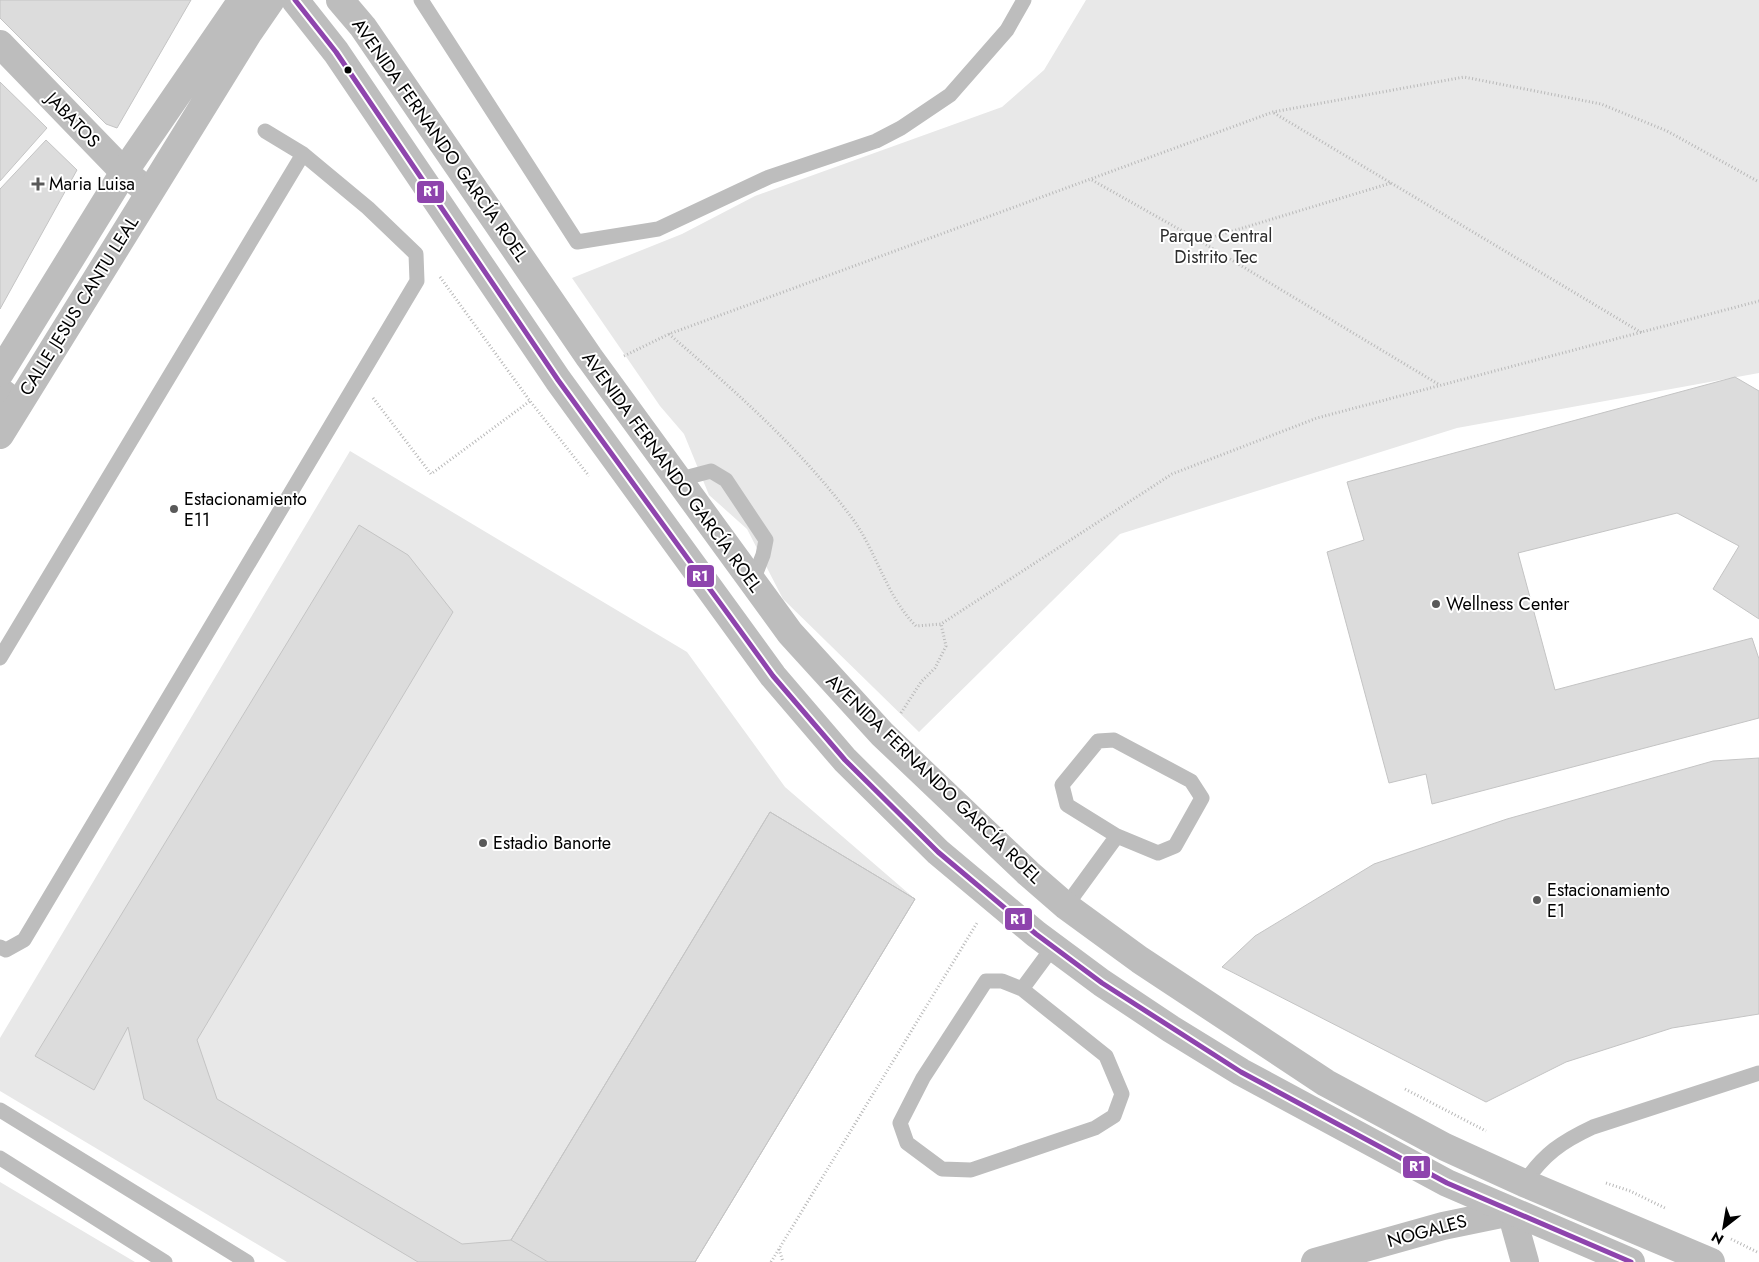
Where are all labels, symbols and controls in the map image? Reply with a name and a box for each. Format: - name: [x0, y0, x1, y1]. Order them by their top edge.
- street label: AVENIDA FERNANDO GARCÍA ROEL: [346, 13, 534, 267]
- unlabelled marker: [343, 65, 353, 75]
- street label: JABATOS: [39, 85, 106, 154]
- place label: Maria Luisa: [49, 171, 135, 197]
- marker: Maria Luisa: [31, 177, 45, 191]
- line badge: R1: [416, 180, 445, 204]
- text: R1: [423, 181, 439, 201]
- street label: CALLE JESUS CANTU LEAL: [13, 211, 145, 401]
- park label: Parque Central Distrito Tec: [1160, 223, 1272, 270]
- street label: AVENIDA FERNANDO GARCÍA ROEL: [576, 346, 768, 598]
- place label: Estacionamiento E11: [184, 486, 307, 533]
- marker: Estacionamiento E11: [168, 503, 180, 515]
- line badge: R1: [686, 564, 715, 588]
- text: R1: [692, 566, 708, 586]
- place label: Wellness Center: [1446, 591, 1570, 617]
- marker: Wellness Center: [1430, 598, 1442, 610]
- street label: AVENIDA FERNANDO GARCÍA ROEL: [820, 668, 1048, 890]
- place label: Estadio Banorte: [493, 830, 611, 856]
- marker: Estadio Banorte: [477, 837, 489, 849]
- place label: Estacionamiento E1: [1547, 877, 1670, 924]
- marker: Estacionamiento E1: [1531, 894, 1543, 906]
- line badge: R1: [1004, 907, 1033, 931]
- text: R1: [1010, 909, 1026, 929]
- line badge: R1: [1402, 1155, 1431, 1179]
- text: R1: [1409, 1156, 1425, 1176]
- north arrow: [1699, 1202, 1749, 1252]
- street label: NOGALES: [1384, 1208, 1470, 1254]
- text: N: [1707, 1227, 1727, 1250]

